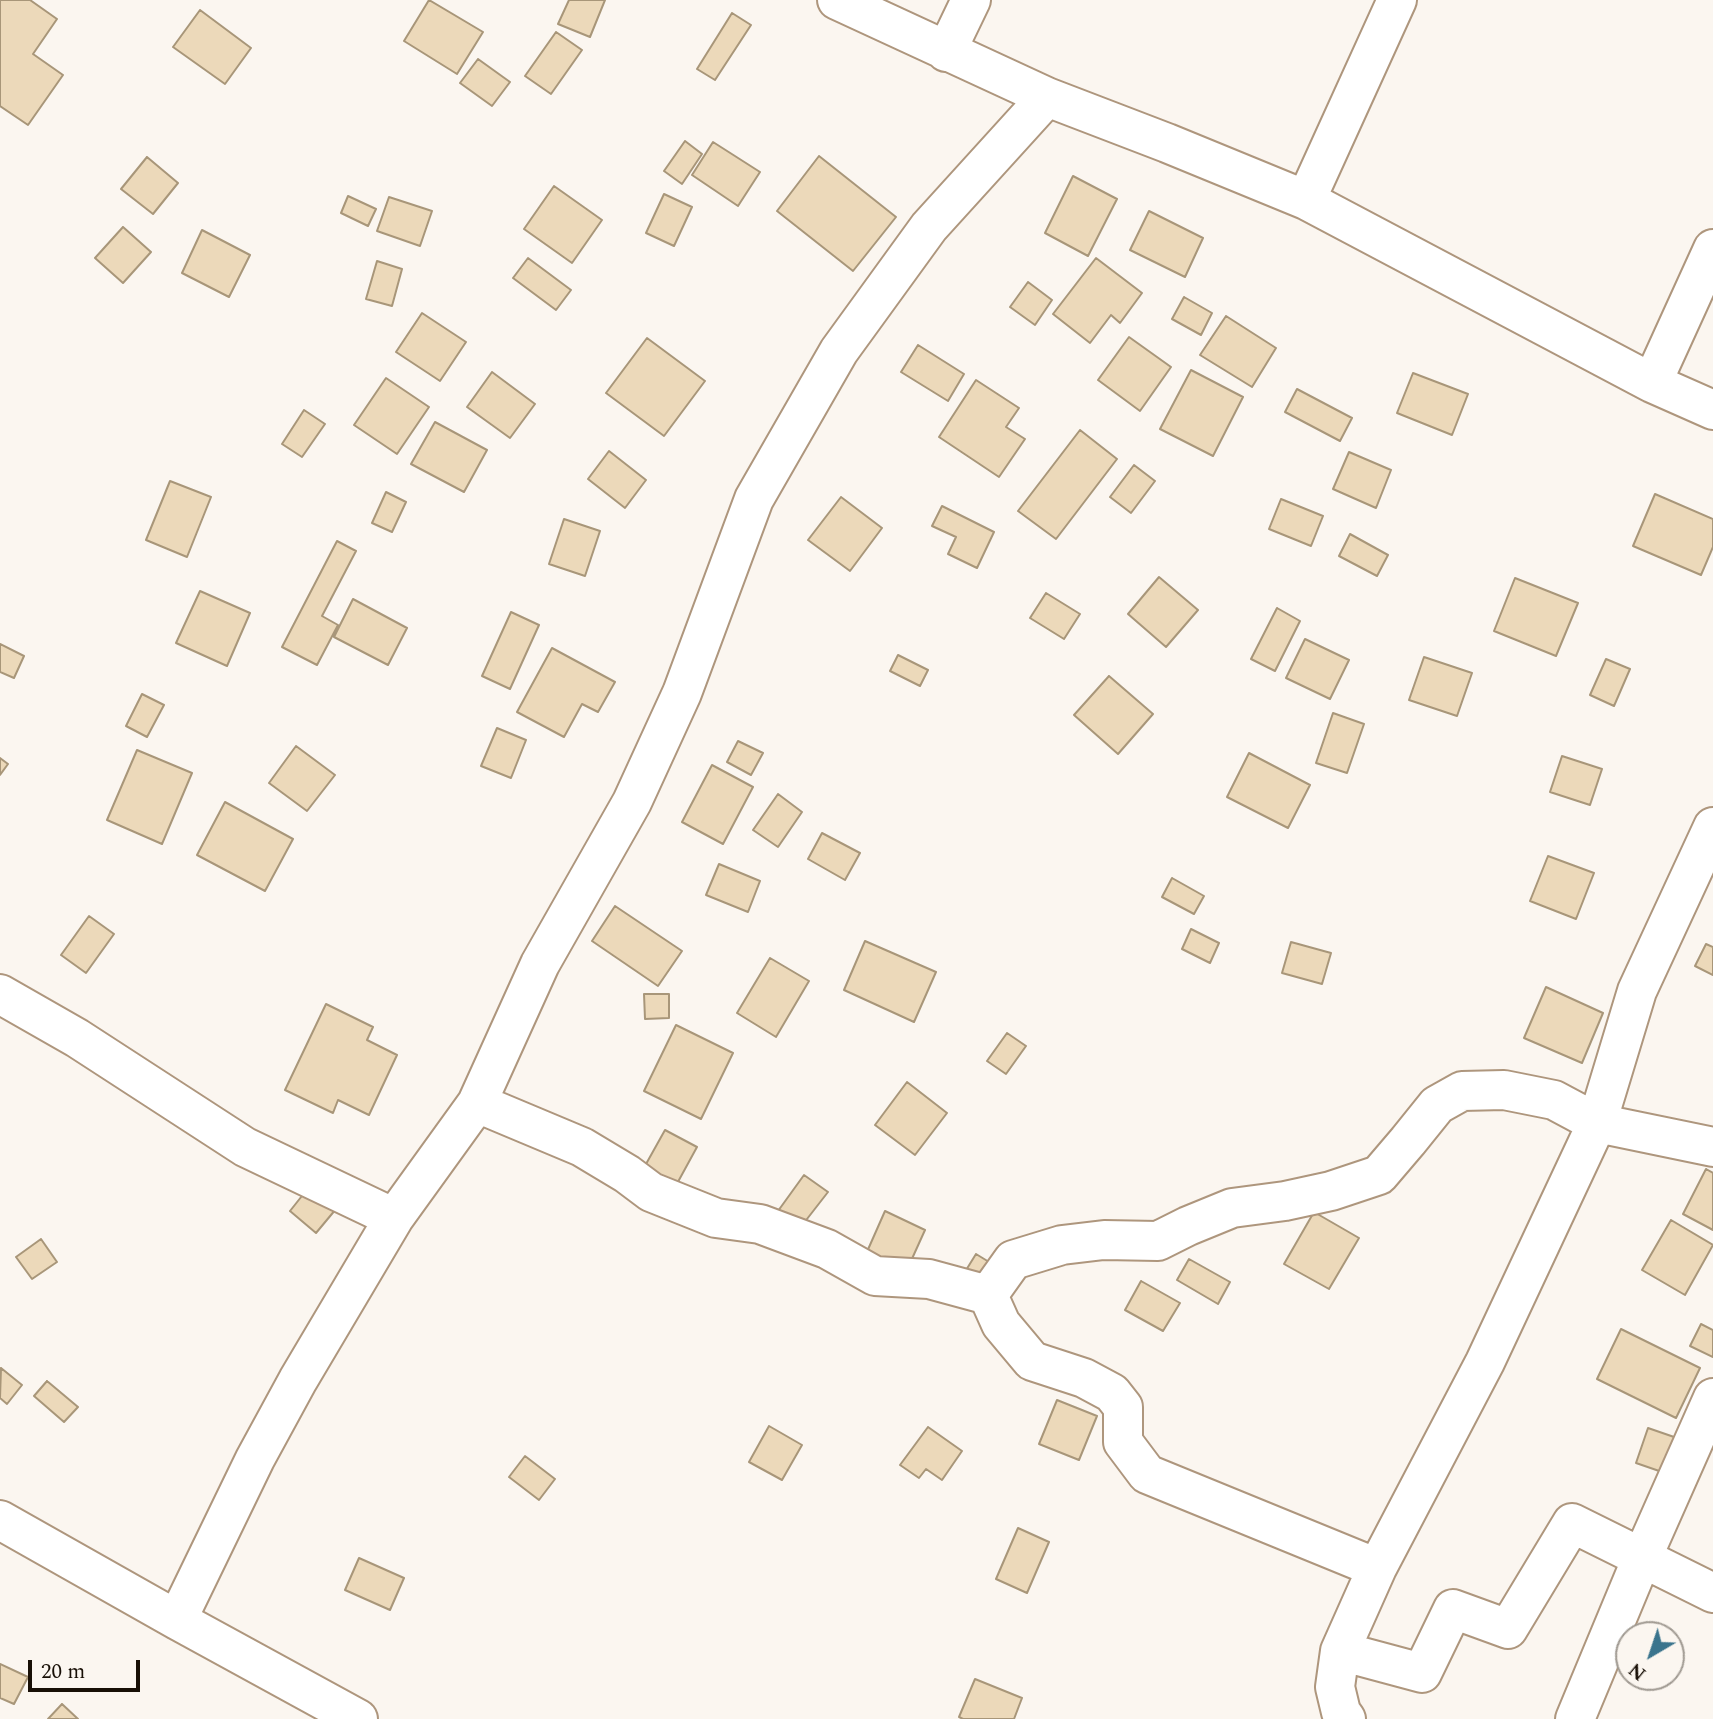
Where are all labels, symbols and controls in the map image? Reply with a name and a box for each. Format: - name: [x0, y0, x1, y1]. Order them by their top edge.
- north arrow: [1615, 1621, 1685, 1691]
- scale bar: [32, 1646, 144, 1690]
- text: N: [1623, 1655, 1653, 1687]
- text: 20 m: [41, 1656, 85, 1688]

